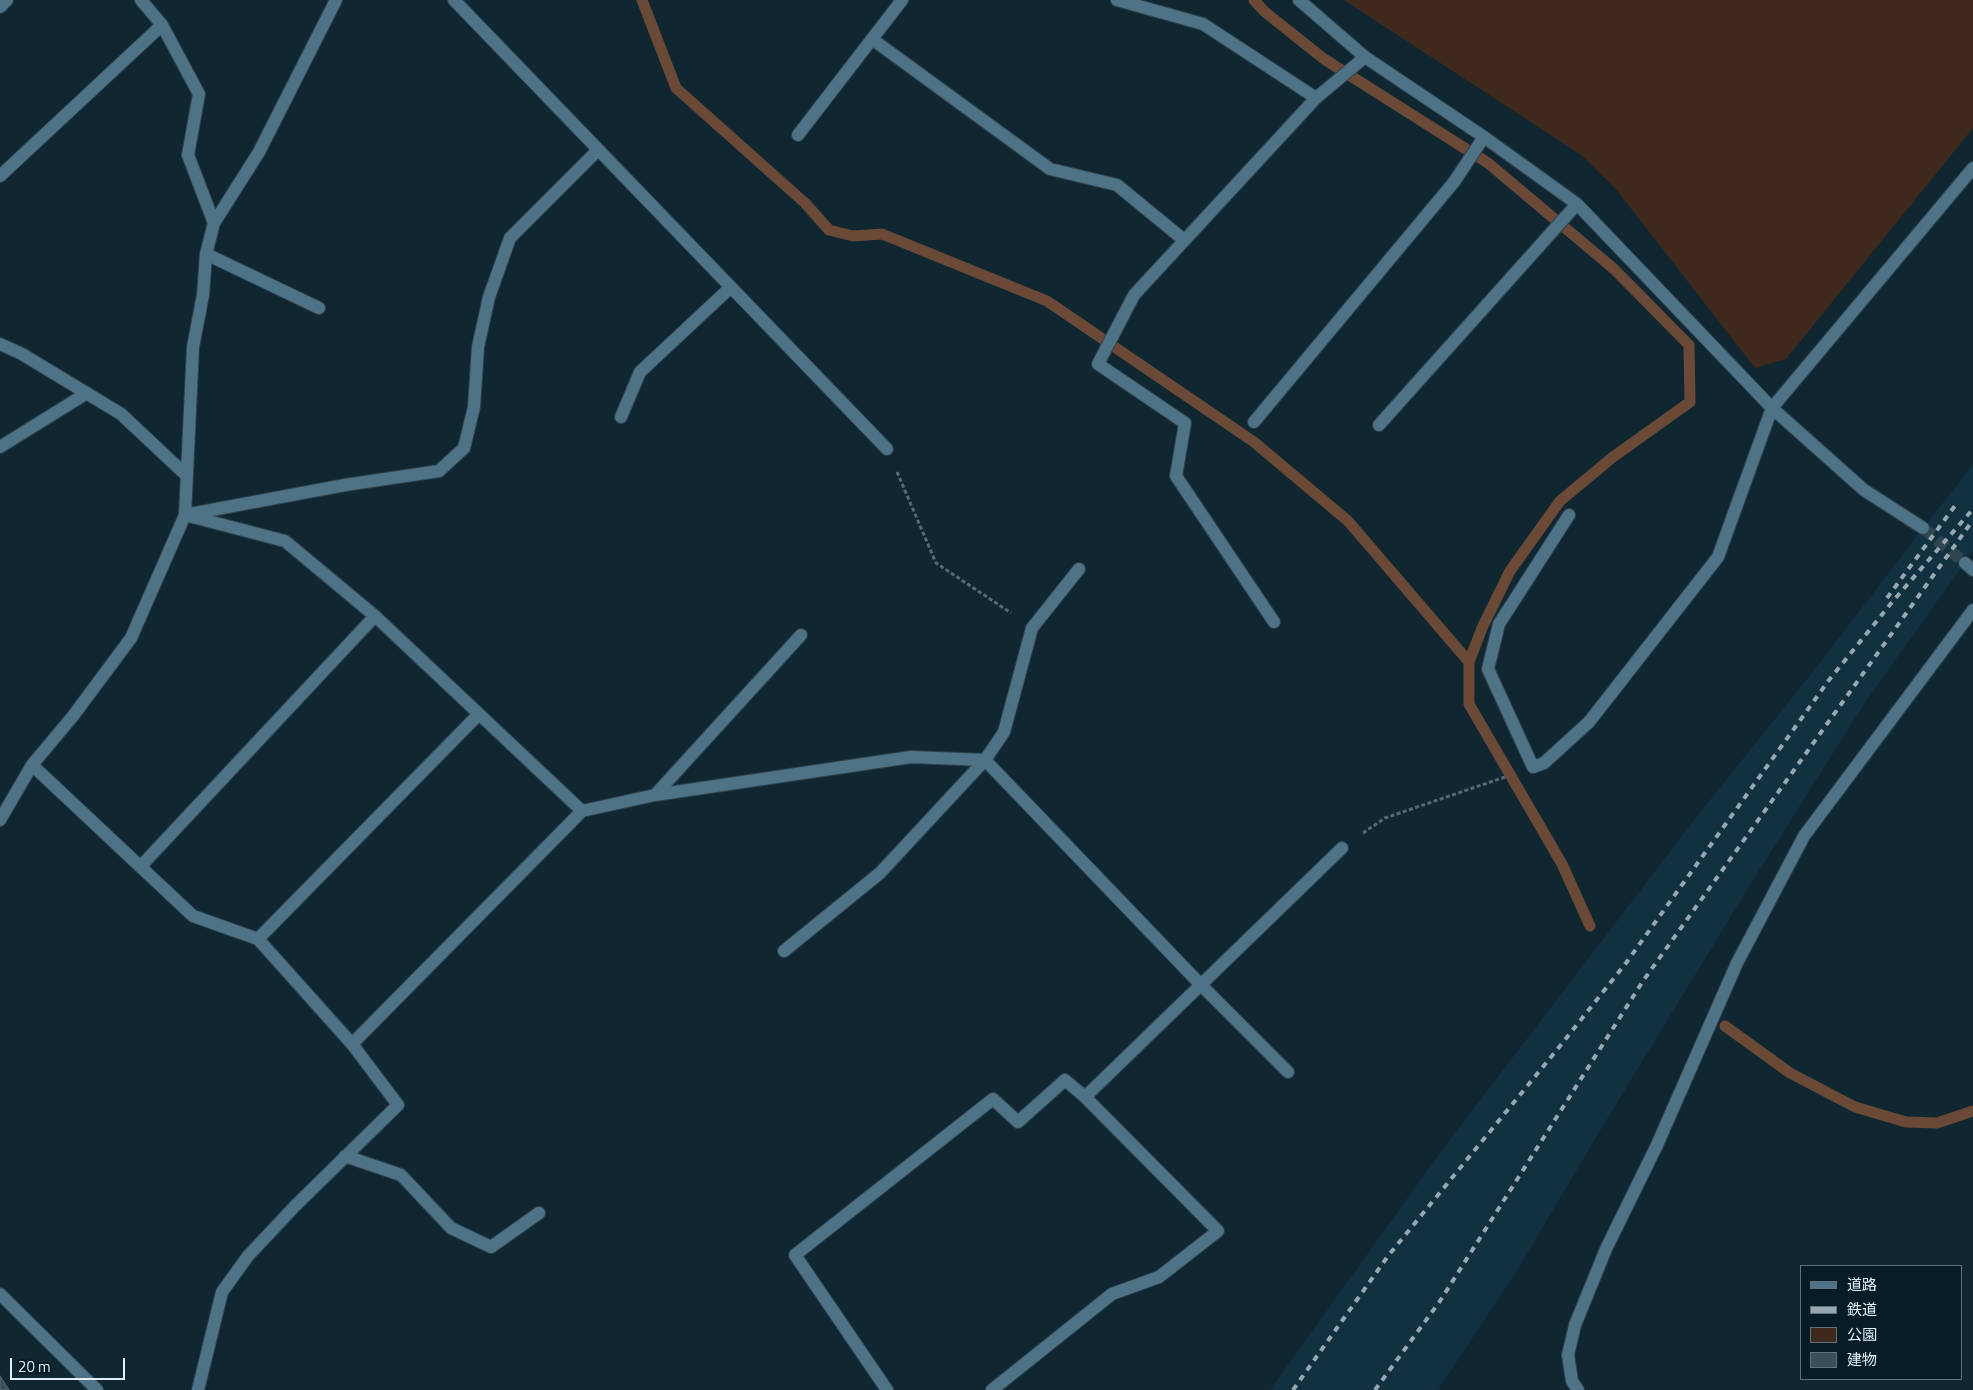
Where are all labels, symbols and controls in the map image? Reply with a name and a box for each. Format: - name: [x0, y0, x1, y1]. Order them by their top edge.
- legend: [1800, 1265, 1963, 1380]
- text: 道路: [1847, 1273, 1877, 1296]
- text: 鉄道: [1847, 1298, 1877, 1321]
- text: 公園: [1847, 1323, 1877, 1346]
- scale bar: [12, 1348, 128, 1380]
- text: 建物: [1847, 1348, 1877, 1371]
- text: 20 m: [18, 1355, 51, 1378]

